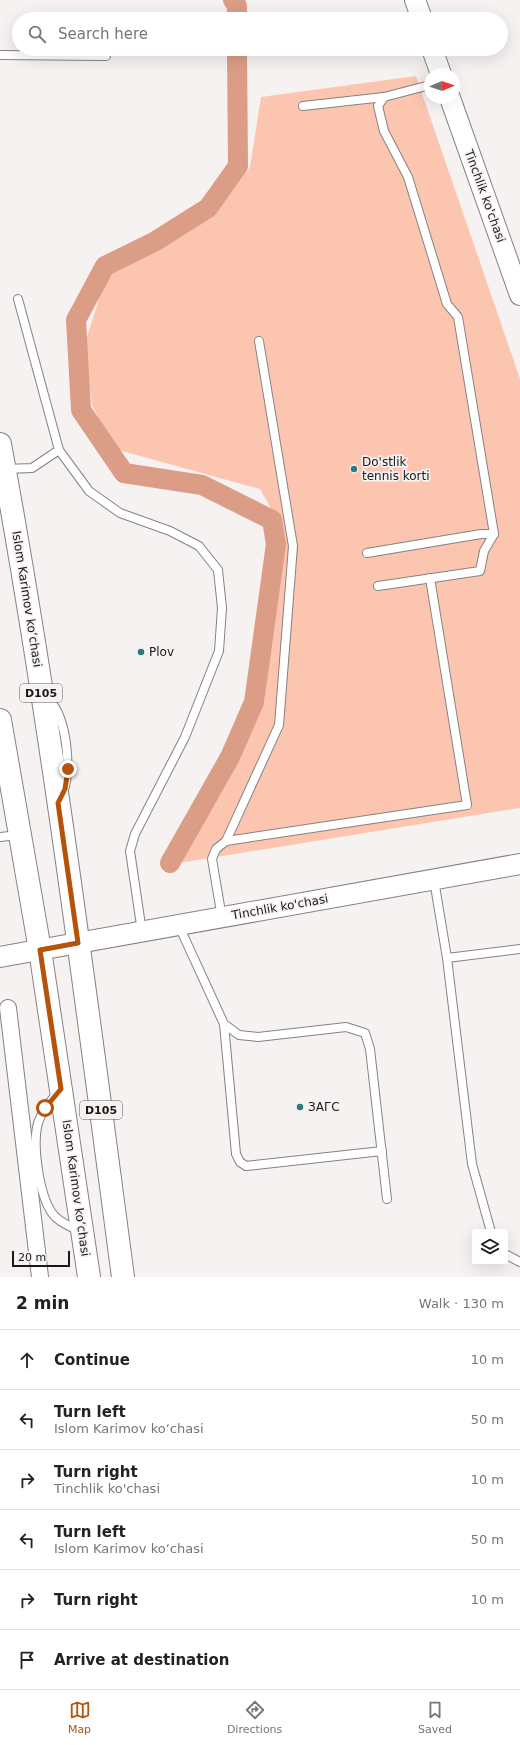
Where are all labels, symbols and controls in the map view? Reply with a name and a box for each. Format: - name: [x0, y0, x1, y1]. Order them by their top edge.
- search box: [12, 12, 508, 56]
- icon: search: [26, 23, 48, 45]
- text: Search here: [58, 25, 148, 43]
- north arrow: [424, 68, 460, 104]
- street label: Tinchlik ko'chasi: [461, 147, 508, 244]
- place label: Do'stlik tennis korti: [362, 455, 430, 483]
- marker: Do'stlik tennis korti: [349, 464, 359, 474]
- street label: Islom Karimov koʻchasi: [9, 530, 45, 668]
- place label: Plov: [149, 645, 174, 659]
- marker: Plov: [136, 647, 146, 657]
- road number: D105: [20, 684, 62, 702]
- route end: [59, 760, 77, 778]
- street label: Tinchlik ko'chasi: [230, 892, 329, 923]
- route start: [36, 1099, 54, 1117]
- place label: ЗАГС: [308, 1100, 340, 1114]
- road number: D105: [80, 1101, 122, 1119]
- marker: ЗАГС: [295, 1102, 305, 1112]
- street label: Islom Karimov koʻchasi: [59, 1119, 93, 1257]
- map controls: [472, 1229, 508, 1265]
- button: layers: [472, 1229, 508, 1265]
- scale bar: [12, 1249, 70, 1268]
- text: 20 m: [18, 1251, 46, 1264]
- text: 2 min: [16, 1293, 69, 1313]
- text: Walk · 130 m: [419, 1296, 504, 1311]
- icon: ahead: [16, 1349, 38, 1371]
- text: Continue: [54, 1351, 130, 1369]
- text: 10 m: [471, 1352, 504, 1367]
- text: Turn left: [54, 1403, 126, 1421]
- icon: left: [16, 1409, 38, 1431]
- text: 50 m: [471, 1412, 504, 1427]
- text: Islom Karimov koʻchasi: [54, 1421, 204, 1436]
- text: Turn right: [54, 1463, 138, 1481]
- icon: right: [16, 1469, 38, 1491]
- text: 10 m: [471, 1472, 504, 1487]
- text: Tinchlik ko'chasi: [54, 1481, 160, 1496]
- text: Turn left: [54, 1523, 126, 1541]
- icon: left: [16, 1529, 38, 1551]
- text: 50 m: [471, 1532, 504, 1547]
- text: Islom Karimov koʻchasi: [54, 1541, 204, 1556]
- icon: right: [16, 1589, 38, 1611]
- text: Turn right: [54, 1591, 138, 1609]
- text: 10 m: [471, 1592, 504, 1607]
- icon: arrive: [16, 1649, 38, 1671]
- text: Arrive at destination: [54, 1651, 229, 1669]
- tab: Map: [68, 1699, 91, 1736]
- tab: Directions: [227, 1699, 282, 1736]
- tab: Saved: [418, 1699, 452, 1736]

